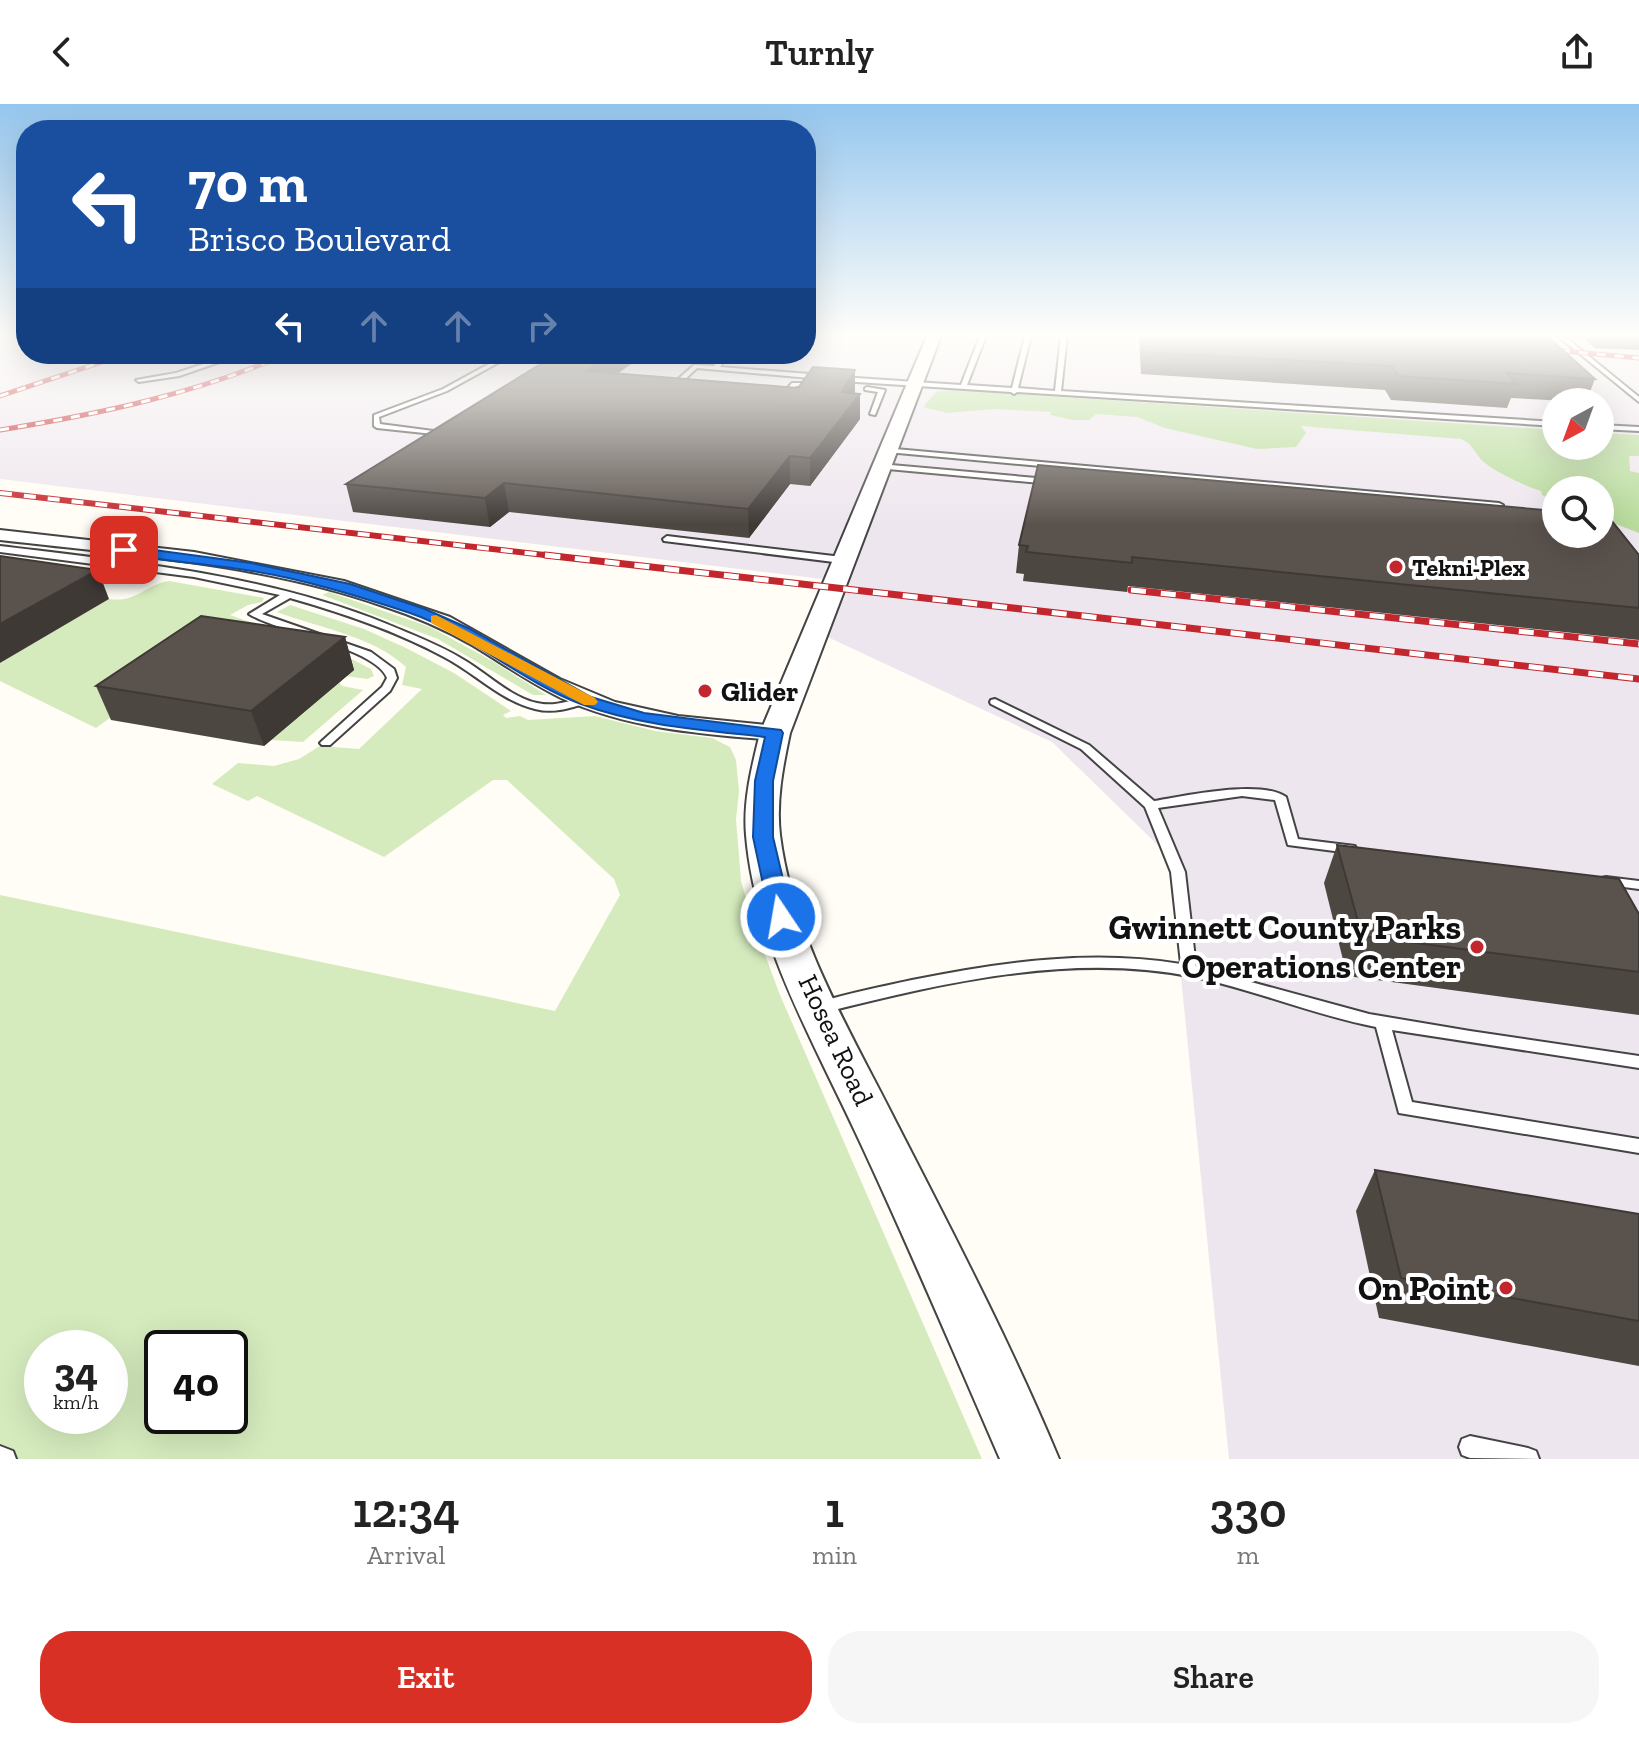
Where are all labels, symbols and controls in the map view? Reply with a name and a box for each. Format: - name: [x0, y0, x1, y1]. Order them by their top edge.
- icon: back: [40, 30, 84, 74]
- icon: share: [1555, 30, 1599, 74]
- text: Turnly: [765, 31, 874, 74]
- text: 70 m: [188, 149, 308, 216]
- icon: left: [56, 152, 160, 256]
- text: Brisco Boulevard: [188, 217, 451, 260]
- icon: left: [268, 304, 312, 348]
- icon: ahead: [352, 304, 396, 348]
- icon: ahead: [436, 304, 480, 348]
- icon: right: [520, 304, 564, 348]
- north arrow: [1542, 388, 1614, 460]
- map controls: [1542, 388, 1614, 548]
- button: search: [1542, 476, 1614, 548]
- pin: [90, 516, 158, 584]
- icon: arrive: [102, 528, 146, 572]
- place label: Tekni-Plex: [1412, 553, 1526, 582]
- marker: Tekni-Plex: [1387, 558, 1405, 576]
- place label: Glider: [721, 675, 798, 708]
- marker: Glider: [696, 682, 714, 700]
- position arrow: [739, 875, 823, 959]
- place label: Gwinnett County Parks Operations Center: [1109, 907, 1461, 987]
- marker: Gwinnett County Parks Operations Center: [1468, 938, 1486, 956]
- street label: Hosea Road: [791, 969, 881, 1111]
- place label: On Point: [1358, 1268, 1490, 1309]
- marker: On Point: [1497, 1279, 1515, 1297]
- speed limit sign: 40: [144, 1330, 248, 1434]
- text: 34: [54, 1348, 98, 1396]
- text: km/h: [53, 1390, 99, 1414]
- text: 12:34: [352, 1482, 460, 1539]
- text: 1: [825, 1482, 844, 1539]
- text: 330: [1209, 1482, 1287, 1539]
- text: Arrival: [367, 1539, 445, 1571]
- text: min: [812, 1539, 857, 1571]
- text: m: [1237, 1539, 1259, 1571]
- button: Exit: [40, 1631, 812, 1723]
- button: Share: [828, 1631, 1599, 1723]

